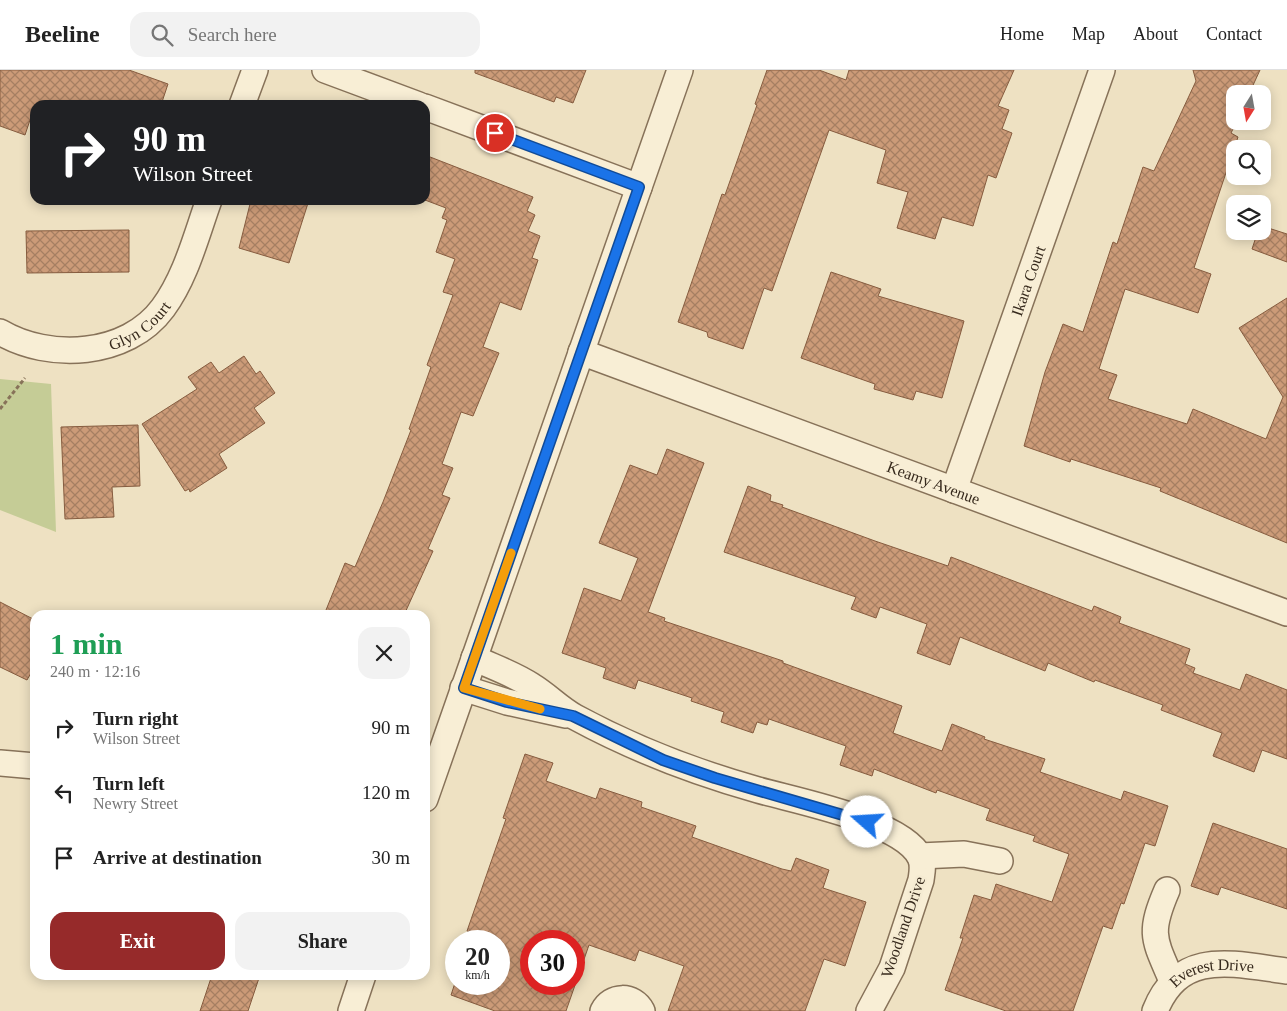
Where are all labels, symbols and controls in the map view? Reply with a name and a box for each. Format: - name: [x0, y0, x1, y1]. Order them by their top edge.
- search box: [130, 12, 480, 57]
- text: Beeline: [25, 21, 100, 47]
- icon: search: [148, 21, 176, 49]
- text: Search here: [188, 24, 277, 45]
- text: Home: [1000, 24, 1044, 44]
- text: Map: [1072, 24, 1105, 44]
- text: About: [1133, 24, 1178, 44]
- text: Contact: [1206, 24, 1262, 44]
- north arrow: [1226, 85, 1271, 130]
- map controls: [1226, 85, 1271, 240]
- pin: [474, 112, 516, 154]
- icon: arrive: [481, 119, 509, 147]
- icon: right: [50, 120, 115, 185]
- text: 90 m: [133, 120, 206, 159]
- button: search: [1226, 140, 1271, 185]
- text: Wilson Street: [133, 161, 253, 186]
- button: layers: [1226, 195, 1271, 240]
- street label: Ikara Court: [1008, 243, 1048, 318]
- street label: Glyn Court: [106, 298, 174, 353]
- street label: Keamy Avenue: [885, 457, 983, 507]
- text: 1 min: [50, 627, 123, 660]
- button: close: [358, 627, 410, 679]
- text: 240 m · 12:16: [50, 663, 140, 680]
- text: Turn right: [93, 708, 178, 729]
- icon: right: [50, 714, 78, 742]
- text: 90 m: [371, 717, 410, 738]
- text: Wilson Street: [93, 730, 180, 747]
- text: Turn left: [93, 773, 165, 794]
- icon: left: [50, 779, 78, 807]
- text: 120 m: [362, 782, 410, 803]
- text: Newry Street: [93, 795, 178, 812]
- position arrow: [840, 795, 892, 847]
- icon: arrive: [50, 844, 78, 872]
- text: Arrive at destination: [93, 847, 262, 868]
- text: 30 m: [371, 847, 410, 868]
- street label: Woodland Drive: [878, 874, 928, 980]
- button: Exit: [50, 912, 225, 970]
- button: Share: [235, 912, 410, 970]
- speed limit sign: 30: [520, 930, 585, 995]
- text: 20: [465, 943, 490, 970]
- street label: Everest Drive: [1165, 955, 1255, 990]
- text: km/h: [465, 968, 490, 982]

